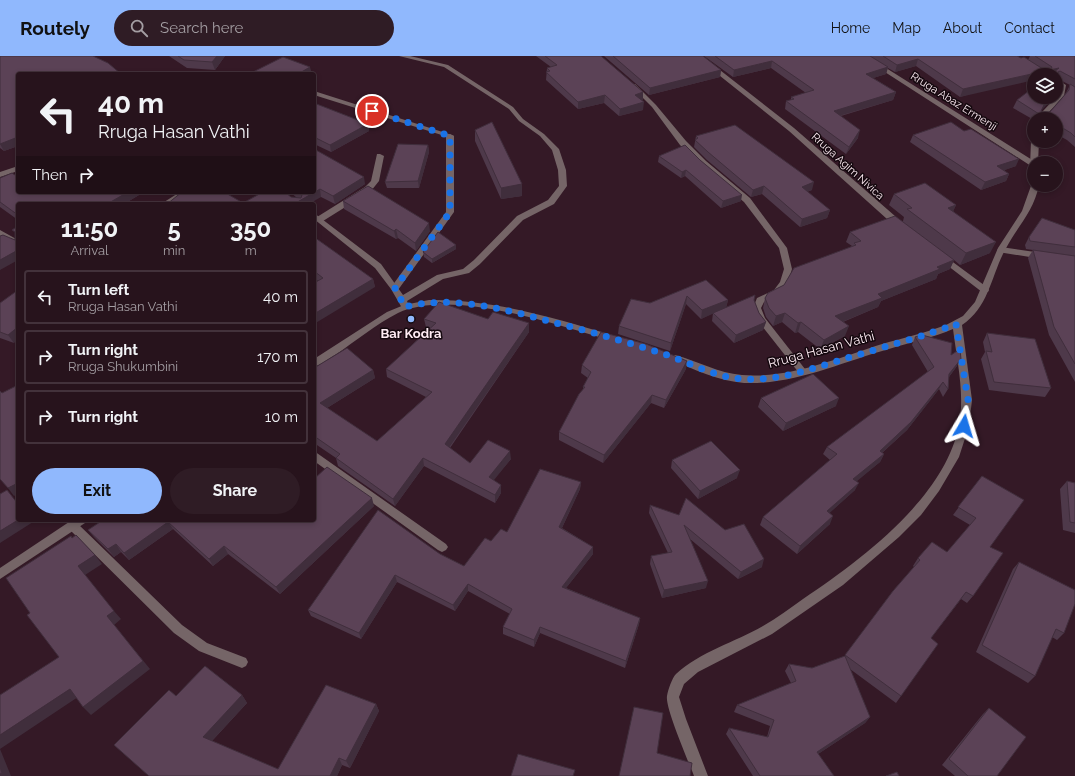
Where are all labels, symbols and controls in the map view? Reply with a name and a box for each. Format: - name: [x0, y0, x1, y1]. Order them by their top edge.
- search box: [114, 10, 394, 46]
- text: Routely: [20, 17, 90, 39]
- icon: search: [128, 17, 150, 39]
- text: Search here: [160, 19, 243, 37]
- text: Home: [831, 20, 870, 36]
- text: Map: [892, 20, 921, 36]
- text: About: [943, 20, 982, 36]
- text: Contact: [1004, 20, 1055, 36]
- map controls: [1027, 68, 1063, 192]
- button: layers: [1027, 68, 1063, 104]
- street label: Rruga Abaz Ermenji: [908, 70, 999, 133]
- text: 40 m: [98, 87, 164, 120]
- icon: left: [32, 88, 84, 140]
- pin: [355, 94, 389, 128]
- icon: arrive: [361, 100, 383, 122]
- button: +: [1027, 112, 1063, 148]
- text: Rruga Hasan Vathi: [98, 121, 250, 142]
- street label: Rruga Agim Nivica: [809, 130, 887, 202]
- button: −: [1027, 156, 1063, 192]
- icon: right: [75, 164, 97, 186]
- text: Then: [32, 166, 67, 184]
- text: 11:50: [61, 214, 118, 243]
- text: 5: [167, 214, 181, 243]
- text: 350: [230, 214, 271, 243]
- text: Arrival: [70, 243, 109, 258]
- text: min: [163, 243, 185, 258]
- text: m: [245, 243, 257, 258]
- text: Turn left: [68, 281, 129, 299]
- icon: left: [34, 286, 56, 308]
- text: 40 m: [263, 288, 298, 306]
- text: Rruga Hasan Vathi: [68, 299, 178, 314]
- marker: Bar Kodra: [406, 314, 416, 324]
- place label: Bar Kodra: [380, 326, 442, 341]
- street label: Rruga Hasan Vathi: [766, 328, 876, 371]
- text: Turn right: [68, 341, 138, 359]
- icon: right: [34, 346, 56, 368]
- text: 170 m: [257, 348, 298, 366]
- text: Rruga Shukumbini: [68, 359, 178, 374]
- position arrow: [943, 405, 985, 447]
- icon: right: [34, 406, 56, 428]
- text: Turn right: [68, 408, 138, 426]
- text: 10 m: [265, 408, 298, 426]
- button: Exit: [32, 468, 162, 514]
- button: Share: [170, 468, 300, 514]

